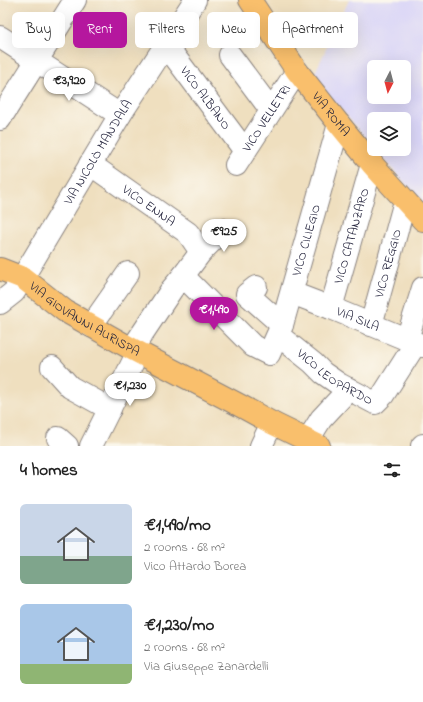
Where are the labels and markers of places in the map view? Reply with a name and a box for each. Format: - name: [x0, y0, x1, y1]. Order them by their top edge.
- pin: €3,920: [36, 68, 102, 102]
- pin: €925: [200, 219, 248, 253]
- pin: €1,490: [181, 297, 247, 331]
- pin: €1,230: [97, 373, 163, 407]

